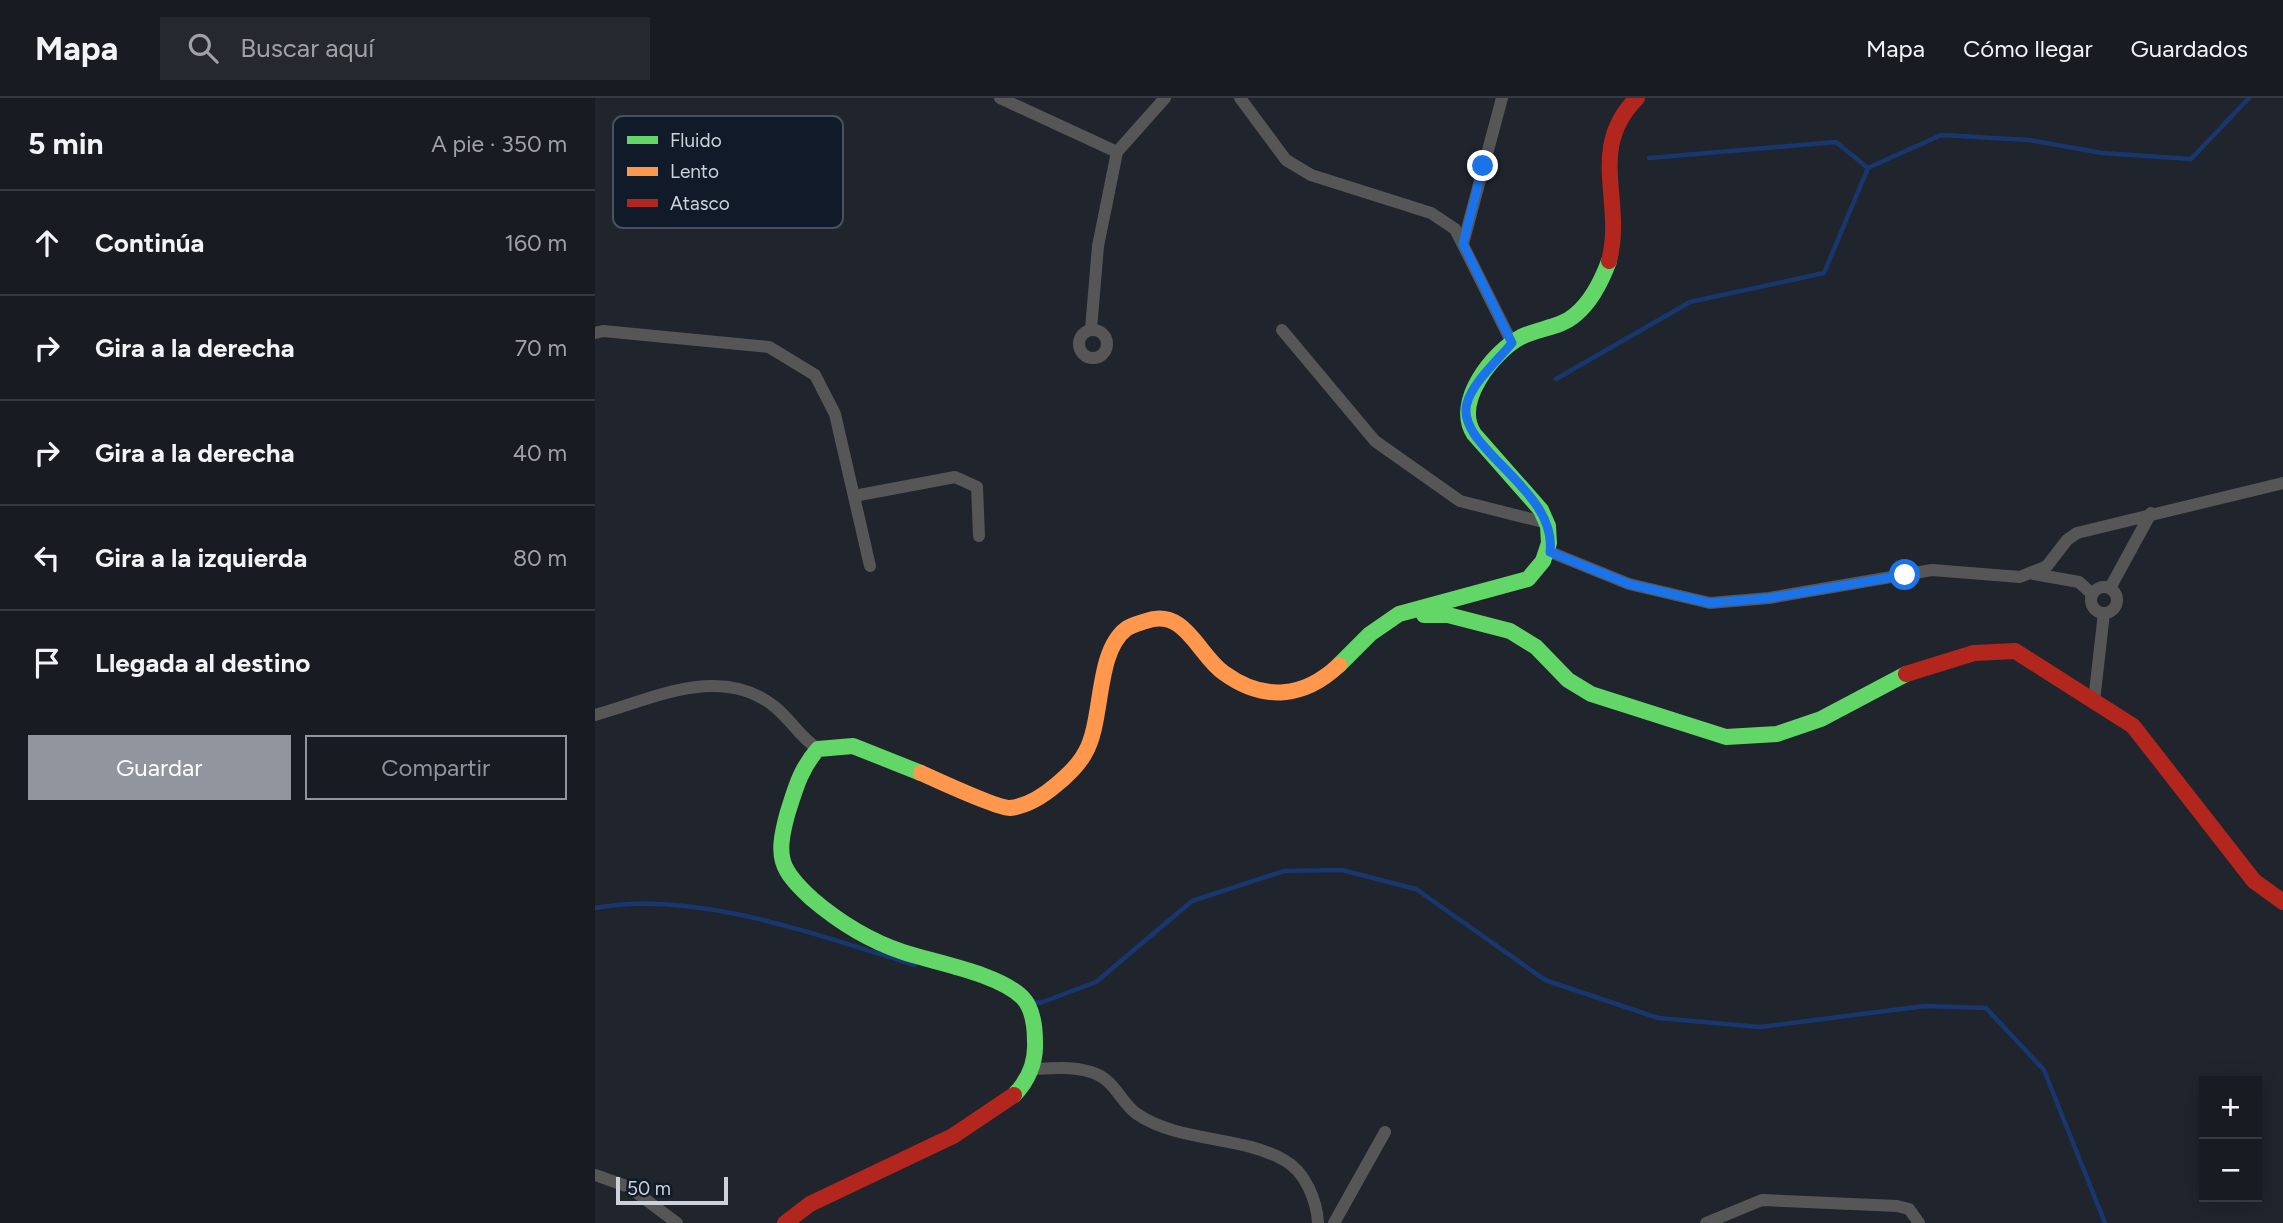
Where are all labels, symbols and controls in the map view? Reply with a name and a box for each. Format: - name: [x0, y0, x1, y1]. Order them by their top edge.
- search box: [160, 17, 650, 80]
- text: Mapa: [35, 29, 118, 68]
- icon: search: [184, 29, 222, 67]
- text: Buscar aquí: [240, 32, 374, 64]
- text: Mapa: [1866, 34, 1925, 63]
- text: Cómo llegar: [1963, 34, 2093, 63]
- text: Guardados: [2131, 34, 2248, 63]
- legend: [613, 116, 843, 228]
- text: 5 min: [28, 125, 104, 162]
- text: Fluido: [670, 129, 722, 152]
- text: A pie · 350 m: [431, 130, 567, 158]
- route end: [1467, 150, 1498, 181]
- text: Lento: [670, 160, 719, 183]
- text: Atasco: [670, 192, 730, 215]
- icon: ahead: [28, 224, 66, 262]
- text: Continúa: [95, 227, 204, 259]
- text: 160 m: [504, 229, 567, 257]
- icon: right: [28, 329, 66, 367]
- text: Gira a la derecha: [95, 332, 295, 364]
- text: 70 m: [515, 334, 567, 362]
- icon: right: [28, 434, 66, 472]
- text: Gira a la derecha: [95, 437, 295, 469]
- text: 40 m: [513, 439, 567, 467]
- icon: left: [28, 539, 66, 577]
- text: Gira a la izquierda: [95, 542, 307, 574]
- text: 80 m: [513, 544, 567, 572]
- route start: [1889, 559, 1920, 590]
- icon: arrive: [28, 644, 66, 682]
- text: Llegada al destino: [95, 647, 310, 679]
- button: Guardar: [28, 735, 291, 800]
- button: Compartir: [305, 735, 567, 800]
- map controls: [2199, 1076, 2262, 1202]
- button: +: [2199, 1076, 2262, 1139]
- button: −: [2199, 1139, 2262, 1202]
- scale bar: [616, 1174, 728, 1206]
- text: 50 m: [627, 1177, 671, 1200]

